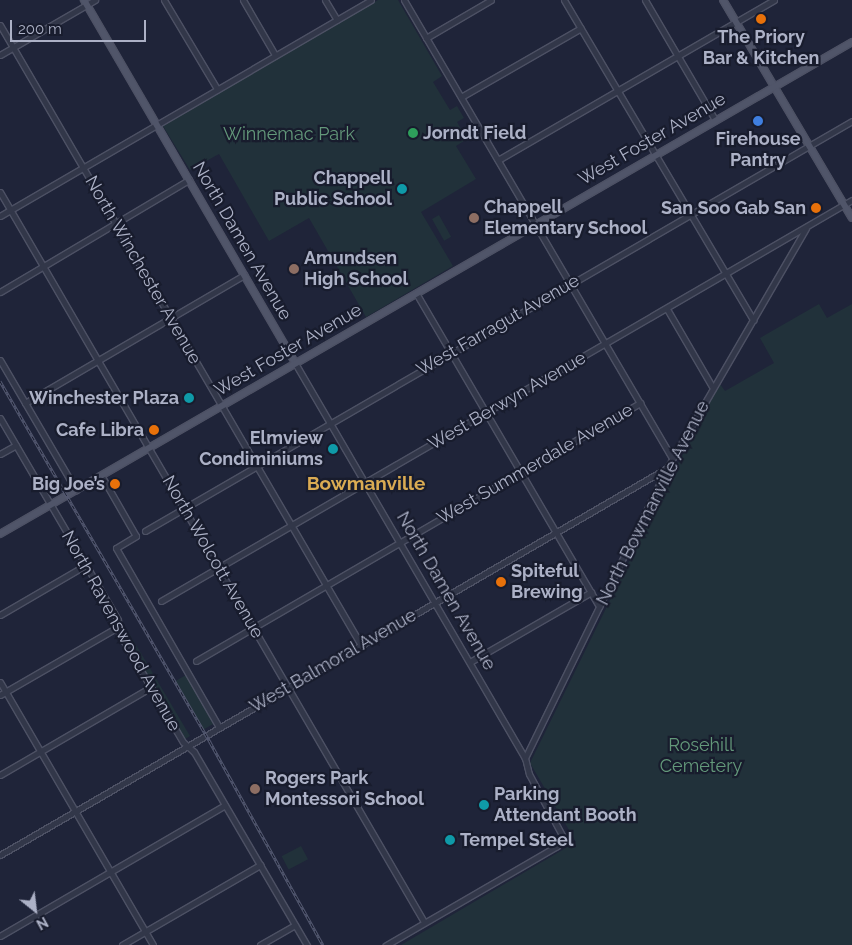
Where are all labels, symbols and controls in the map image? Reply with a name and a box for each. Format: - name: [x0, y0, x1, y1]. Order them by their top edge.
- scale bar: [12, 10, 149, 42]
- marker: The Priory Bar & Kitchen: [755, 13, 767, 25]
- text: 200 m: [18, 20, 62, 38]
- place label: The Priory Bar & Kitchen: [702, 27, 820, 70]
- street label: West Foster Avenue: [574, 88, 730, 190]
- marker: Firehouse Pantry: [752, 115, 764, 127]
- place label: Jorndt Field: [423, 122, 526, 144]
- park label: Winnemac Park: [223, 123, 355, 145]
- marker: Jorndt Field: [407, 127, 419, 139]
- place label: Firehouse Pantry: [715, 129, 801, 172]
- street label: North Damen Avenue: [188, 158, 296, 324]
- place label: Chappell Public School: [274, 168, 392, 210]
- street label: North Winchester Avenue: [80, 171, 206, 369]
- marker: Chappell Public School: [396, 183, 408, 195]
- place label: Chappell Elementary School: [484, 197, 648, 240]
- place label: San Soo Gab San: [661, 197, 806, 219]
- marker: San Soo Gab San: [810, 202, 822, 214]
- marker: Chappell Elementary School: [468, 212, 480, 224]
- place label: Amundsen High School: [304, 248, 408, 290]
- marker: Amundsen High School: [288, 263, 300, 275]
- street label: West Farragut Avenue: [413, 269, 583, 381]
- street label: West Foster Avenue: [210, 299, 366, 401]
- street label: West Berwyn Avenue: [424, 347, 590, 455]
- place label: Winchester Plaza: [29, 387, 179, 409]
- marker: Winchester Plaza: [183, 392, 195, 404]
- street label: North Bowmanville Avenue: [592, 397, 714, 609]
- street label: West Summerdale Avenue: [433, 399, 637, 529]
- place label: Cafe Libra: [56, 419, 144, 441]
- marker: Cafe Libra: [148, 424, 160, 436]
- place label: Elmview Condiminiums: [199, 428, 323, 470]
- marker: Elmview Condiminiums: [327, 443, 339, 455]
- street label: North Wolcott Avenue: [157, 471, 269, 643]
- place label: Big Joe’s: [32, 473, 105, 495]
- district label: Bowmanville: [307, 473, 425, 495]
- marker: Big Joe’s: [109, 478, 121, 490]
- street label: North Damen Avenue: [392, 508, 500, 674]
- street label: North Ravenswood Avenue: [57, 527, 185, 735]
- place label: Spiteful Brewing: [511, 561, 583, 604]
- marker: Spiteful Brewing: [495, 576, 507, 588]
- street label: West Balmoral Avenue: [245, 604, 421, 718]
- park label: Rosehill Cemetery: [660, 735, 742, 778]
- place label: Rogers Park Montessori School: [265, 768, 424, 811]
- marker: Rogers Park Montessori School: [249, 783, 261, 795]
- place label: Parking Attendant Booth: [494, 784, 637, 826]
- marker: Parking Attendant Booth: [478, 799, 490, 811]
- place label: Tempel Steel: [460, 829, 574, 851]
- marker: Tempel Steel: [444, 834, 456, 846]
- north arrow: [10, 885, 60, 935]
- text: N: [34, 914, 51, 933]

